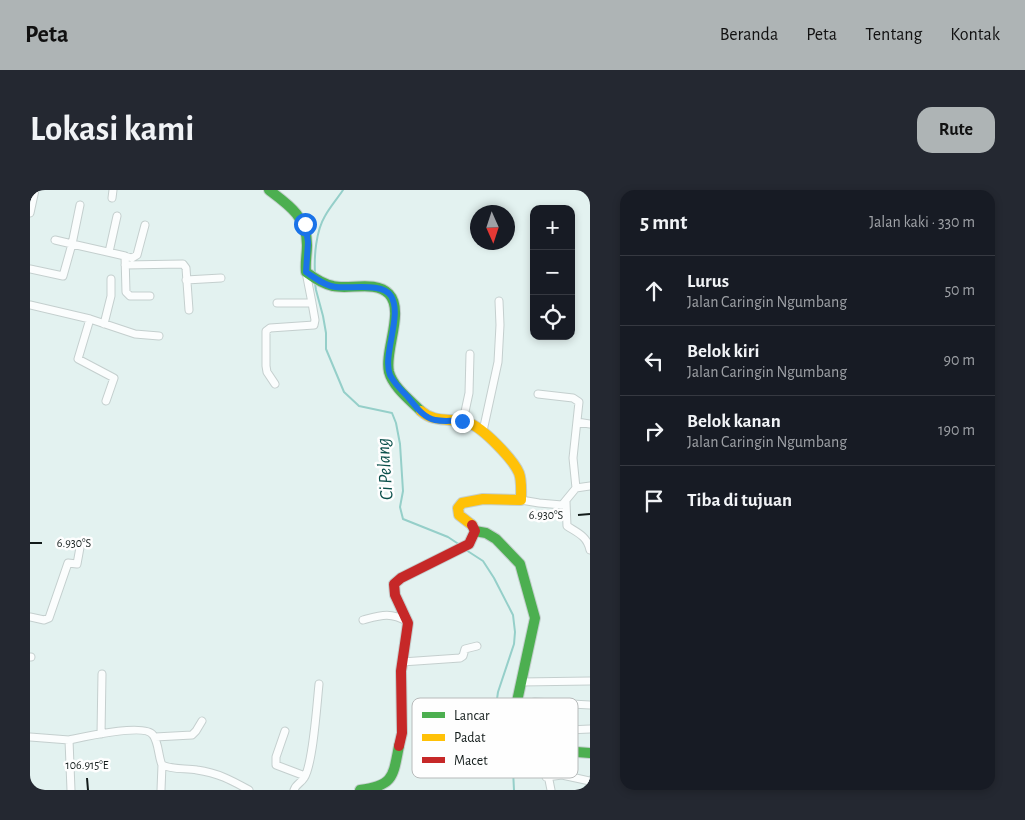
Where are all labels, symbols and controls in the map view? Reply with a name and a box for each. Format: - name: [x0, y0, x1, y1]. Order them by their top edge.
- text: Peta: [25, 23, 69, 47]
- text: Beranda: [720, 26, 778, 44]
- text: Peta: [806, 26, 837, 44]
- text: Tentang: [865, 26, 922, 44]
- text: Kontak: [950, 26, 1000, 44]
- button: Rute: [917, 107, 995, 153]
- text: Lokasi kami: [30, 112, 194, 147]
- north arrow: [470, 205, 515, 250]
- map controls: [530, 205, 575, 340]
- button: +: [530, 205, 575, 250]
- text: 5 mnt: [640, 212, 687, 233]
- route start: [294, 213, 317, 236]
- text: Jalan kaki · 330 m: [869, 214, 975, 230]
- button: −: [530, 250, 575, 295]
- text: Lurus: [687, 272, 729, 291]
- icon: ahead: [640, 277, 668, 305]
- text: 50 m: [944, 282, 975, 298]
- text: Jalan Caringin Ngumbang: [687, 294, 847, 310]
- button: locate: [530, 295, 575, 340]
- text: Belok kiri: [687, 342, 759, 361]
- icon: left: [640, 347, 668, 375]
- text: 90 m: [944, 352, 975, 368]
- text: Jalan Caringin Ngumbang: [687, 364, 847, 380]
- route end: [451, 410, 474, 433]
- text: Belok kanan: [687, 412, 781, 431]
- icon: right: [640, 417, 668, 445]
- text: 190 m: [938, 422, 975, 438]
- text: Jalan Caringin Ngumbang: [687, 434, 847, 450]
- water label: Ci Pelang: [373, 437, 397, 501]
- icon: arrive: [640, 487, 668, 515]
- text: Tiba di tujuan: [687, 491, 792, 510]
- text: 6.930°S: [529, 509, 564, 521]
- text: 6.930°S: [57, 537, 92, 549]
- legend: [412, 698, 578, 778]
- text: Lancar: [454, 709, 490, 723]
- text: Padat: [454, 731, 486, 745]
- text: Macet: [454, 754, 488, 768]
- text: 106.915°E: [66, 759, 109, 771]

